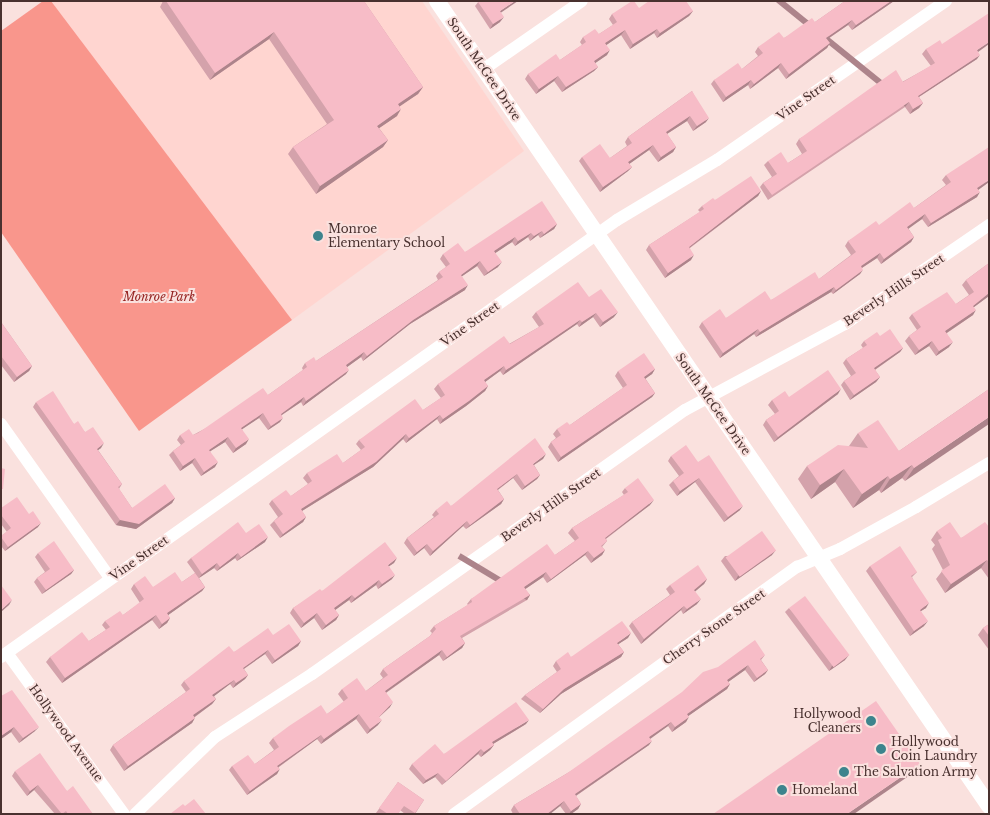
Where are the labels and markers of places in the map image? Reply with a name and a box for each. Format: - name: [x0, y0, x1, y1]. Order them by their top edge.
- place label: Monroe Elementary School: [328, 222, 446, 250]
- marker: Monroe Elementary School: [312, 230, 324, 242]
- place label: Hollywood Cleaners: [793, 707, 861, 735]
- marker: Hollywood Cleaners: [865, 715, 877, 727]
- place label: Hollywood Coin Laundry: [891, 735, 977, 763]
- marker: Hollywood Coin Laundry: [875, 743, 887, 755]
- place label: The Salvation Army: [854, 765, 978, 779]
- marker: The Salvation Army: [838, 766, 850, 778]
- place label: Homeland: [792, 783, 857, 797]
- marker: Homeland: [776, 784, 788, 796]

